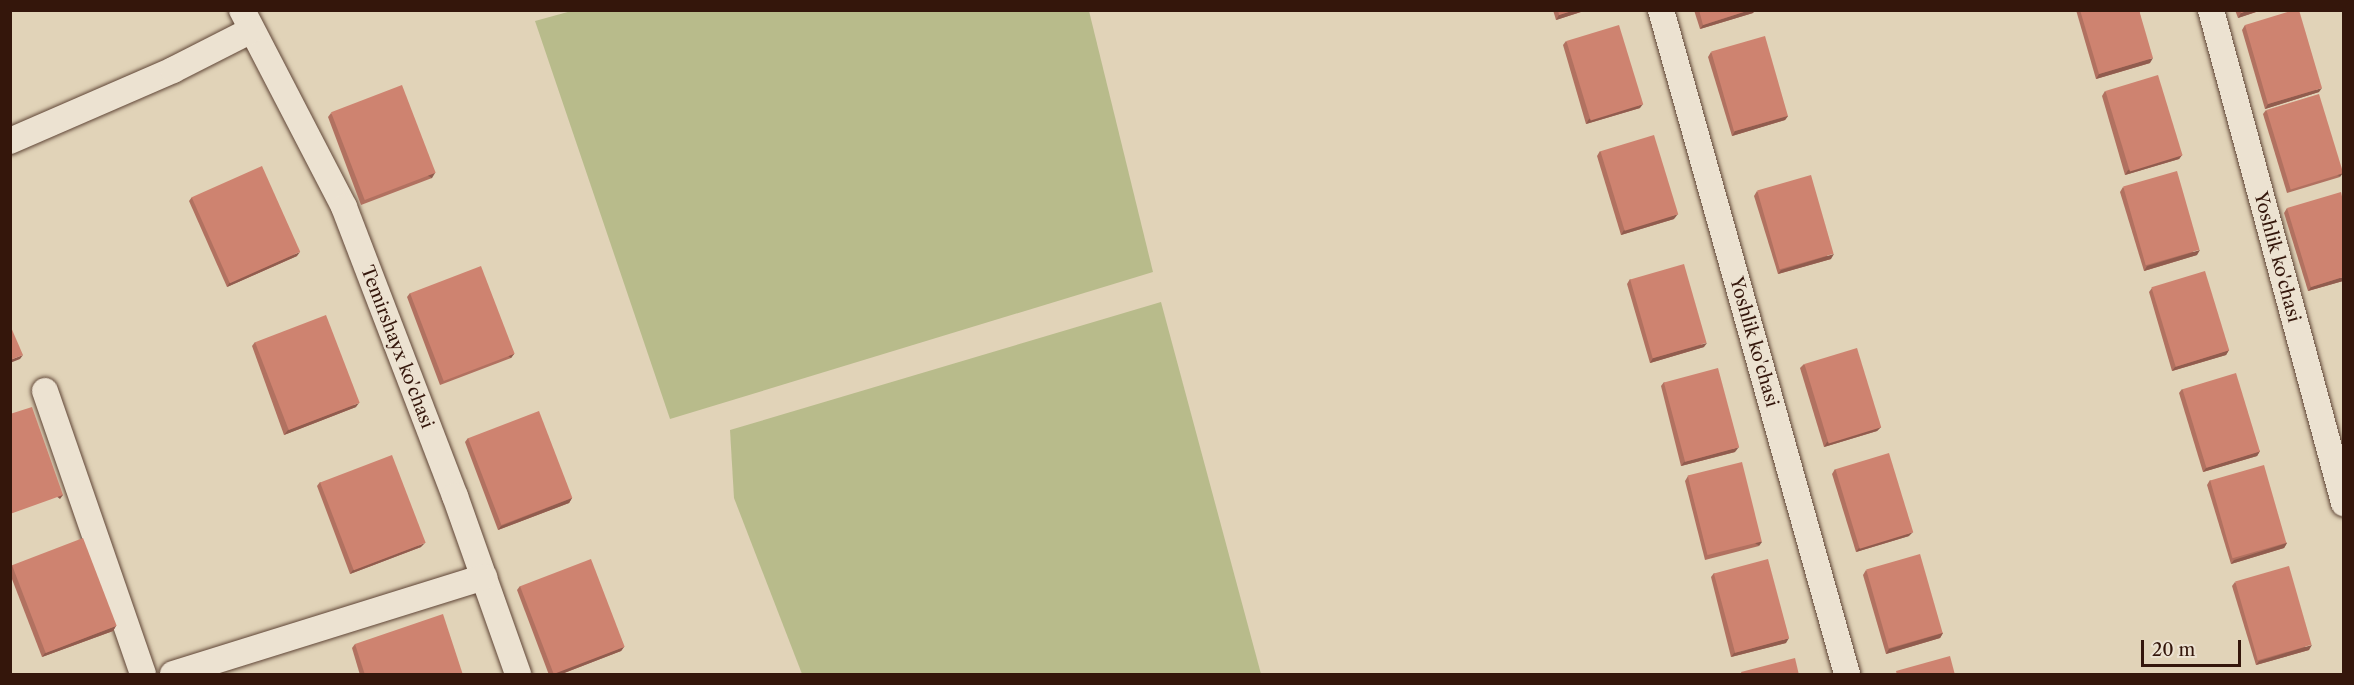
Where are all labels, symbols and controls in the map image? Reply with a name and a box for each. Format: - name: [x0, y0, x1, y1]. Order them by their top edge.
- street label: Yoshlik ko'chasi: [2249, 189, 2305, 325]
- street label: Temirshayx ko'chasi: [356, 263, 438, 431]
- street label: Yoshlik ko'chasi: [1725, 274, 1783, 410]
- scale bar: [2144, 628, 2244, 666]
- text: 20 m: [2152, 639, 2195, 661]

